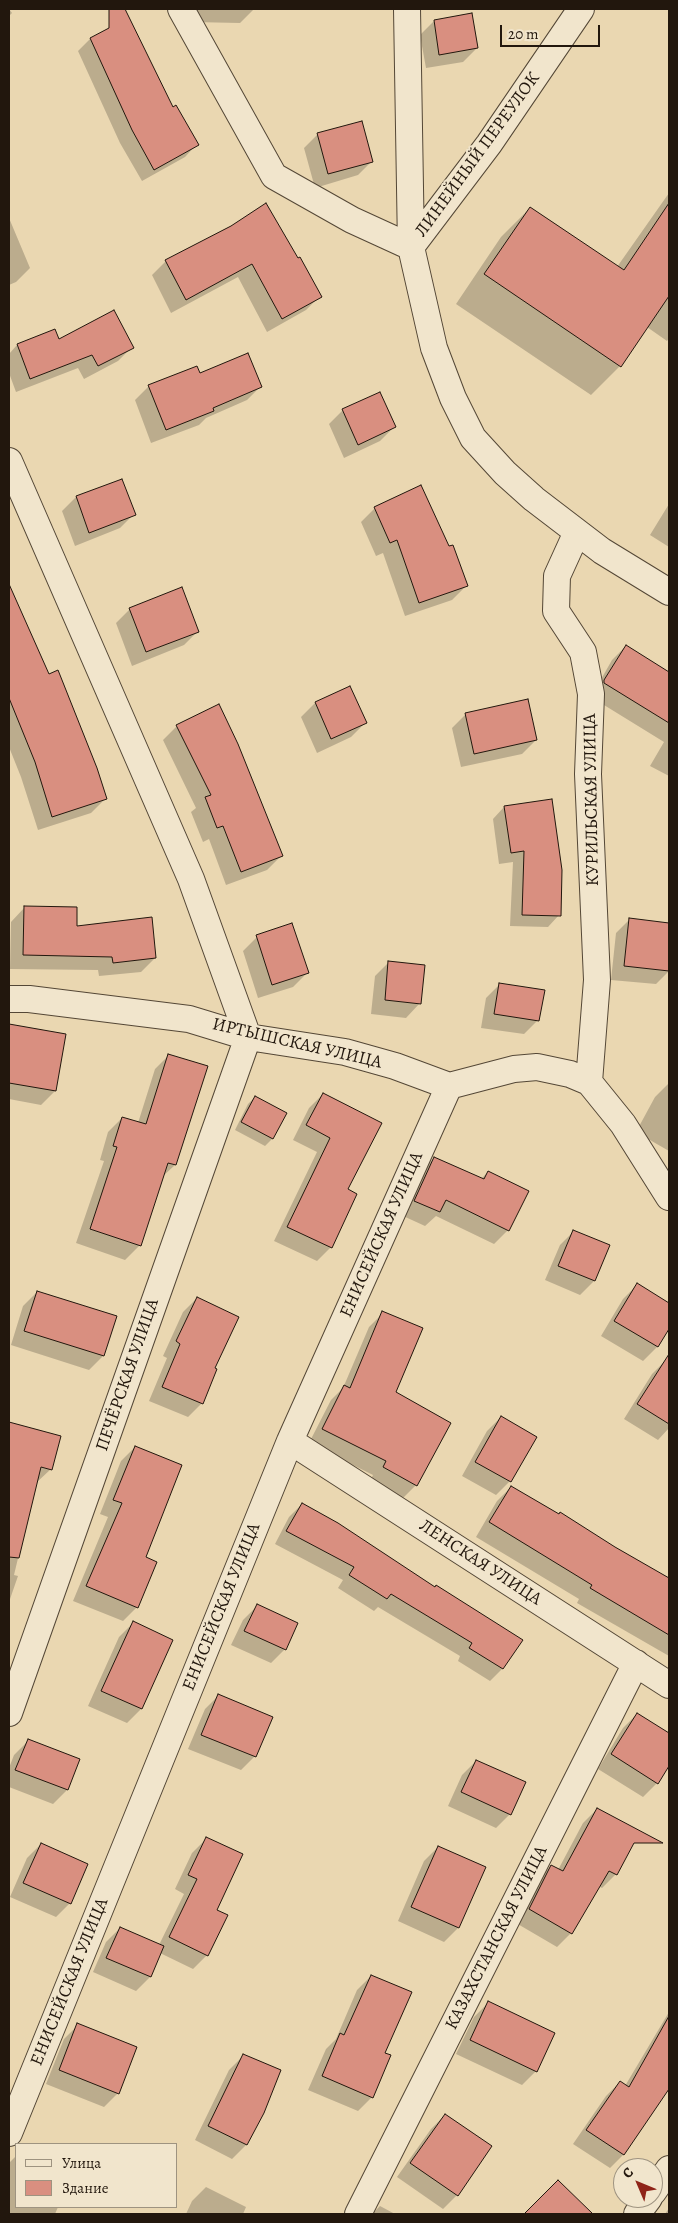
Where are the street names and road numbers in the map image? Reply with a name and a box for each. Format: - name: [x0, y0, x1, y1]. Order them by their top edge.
- street label: ЛИНЕЙНЫЙ ПЕРЕУЛОК: [411, 68, 545, 242]
- street label: КУРИЛЬСКАЯ УЛИЦА: [580, 713, 604, 887]
- street label: ИРТЫШСКАЯ УЛИЦА: [210, 1014, 384, 1074]
- street label: ЕНИСЕЙСКАЯ УЛИЦА: [336, 1149, 428, 1321]
- street label: ПЕЧЁРСКАЯ УЛИЦА: [92, 1296, 164, 1454]
- street label: ЛЕНСКАЯ УЛИЦА: [415, 1515, 545, 1611]
- street label: ЕНИСЕЙСКАЯ УЛИЦА: [178, 1520, 266, 1694]
- street label: КАЗАХСТАНСКАЯ УЛИЦА: [441, 1842, 553, 2034]
- street label: ЕНИСЕЙСКАЯ УЛИЦА: [26, 1895, 114, 2069]

